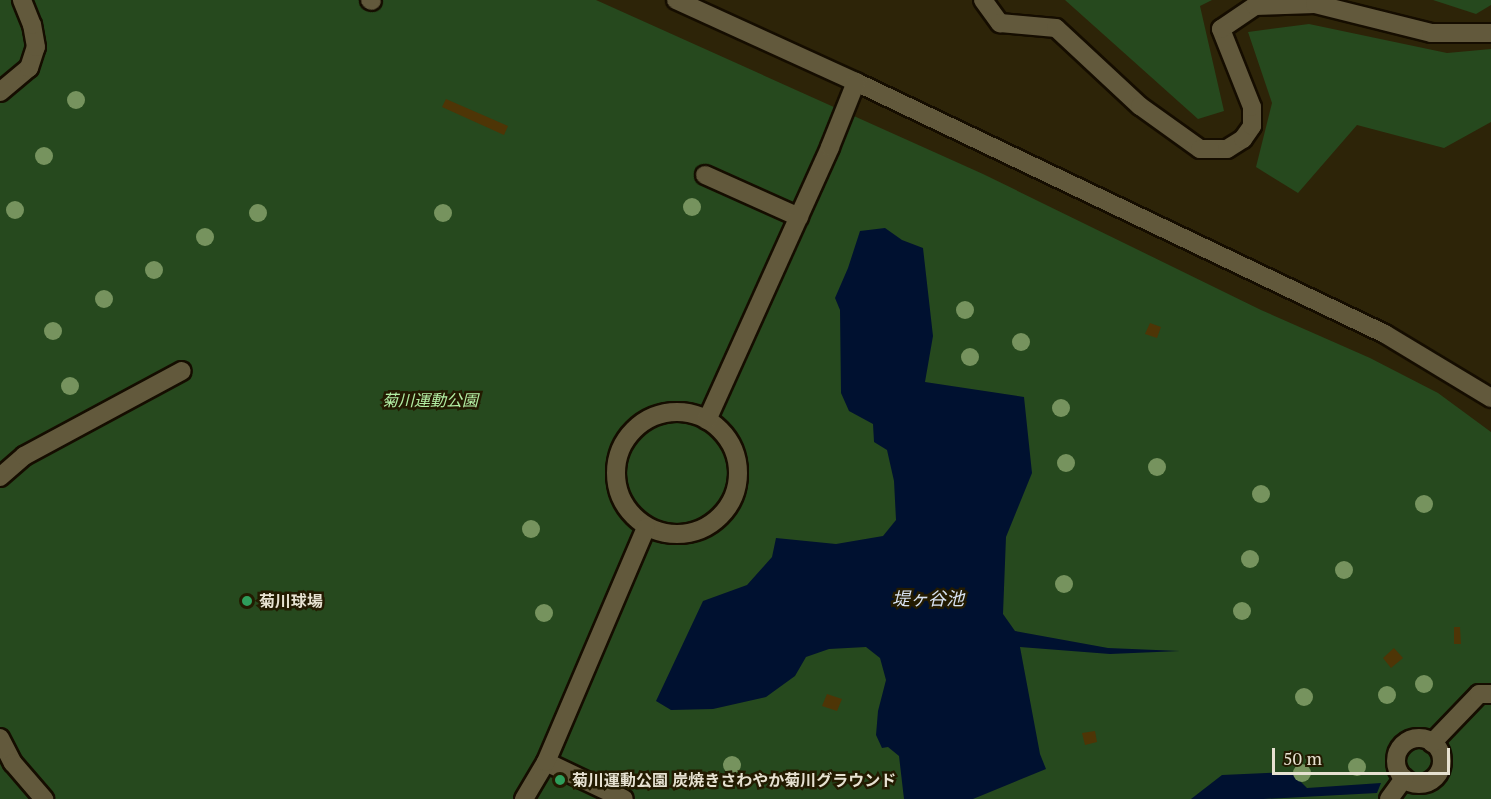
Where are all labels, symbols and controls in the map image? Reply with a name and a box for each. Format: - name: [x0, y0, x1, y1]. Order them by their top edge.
- park label: 菊川運動公園: [382, 390, 478, 410]
- water label: 堤ヶ谷池: [892, 587, 964, 609]
- place label: 菊川球場: [259, 591, 323, 611]
- marker: 菊川球場: [240, 594, 254, 608]
- scale bar: [1275, 736, 1454, 774]
- text: 50 m: [1283, 746, 1322, 770]
- place label: 菊川運動公園 炭焼きさわやか菊川グラウンド: [572, 770, 896, 790]
- marker: 菊川運動公園 炭焼きさわやか菊川グラウンド: [553, 773, 567, 787]

